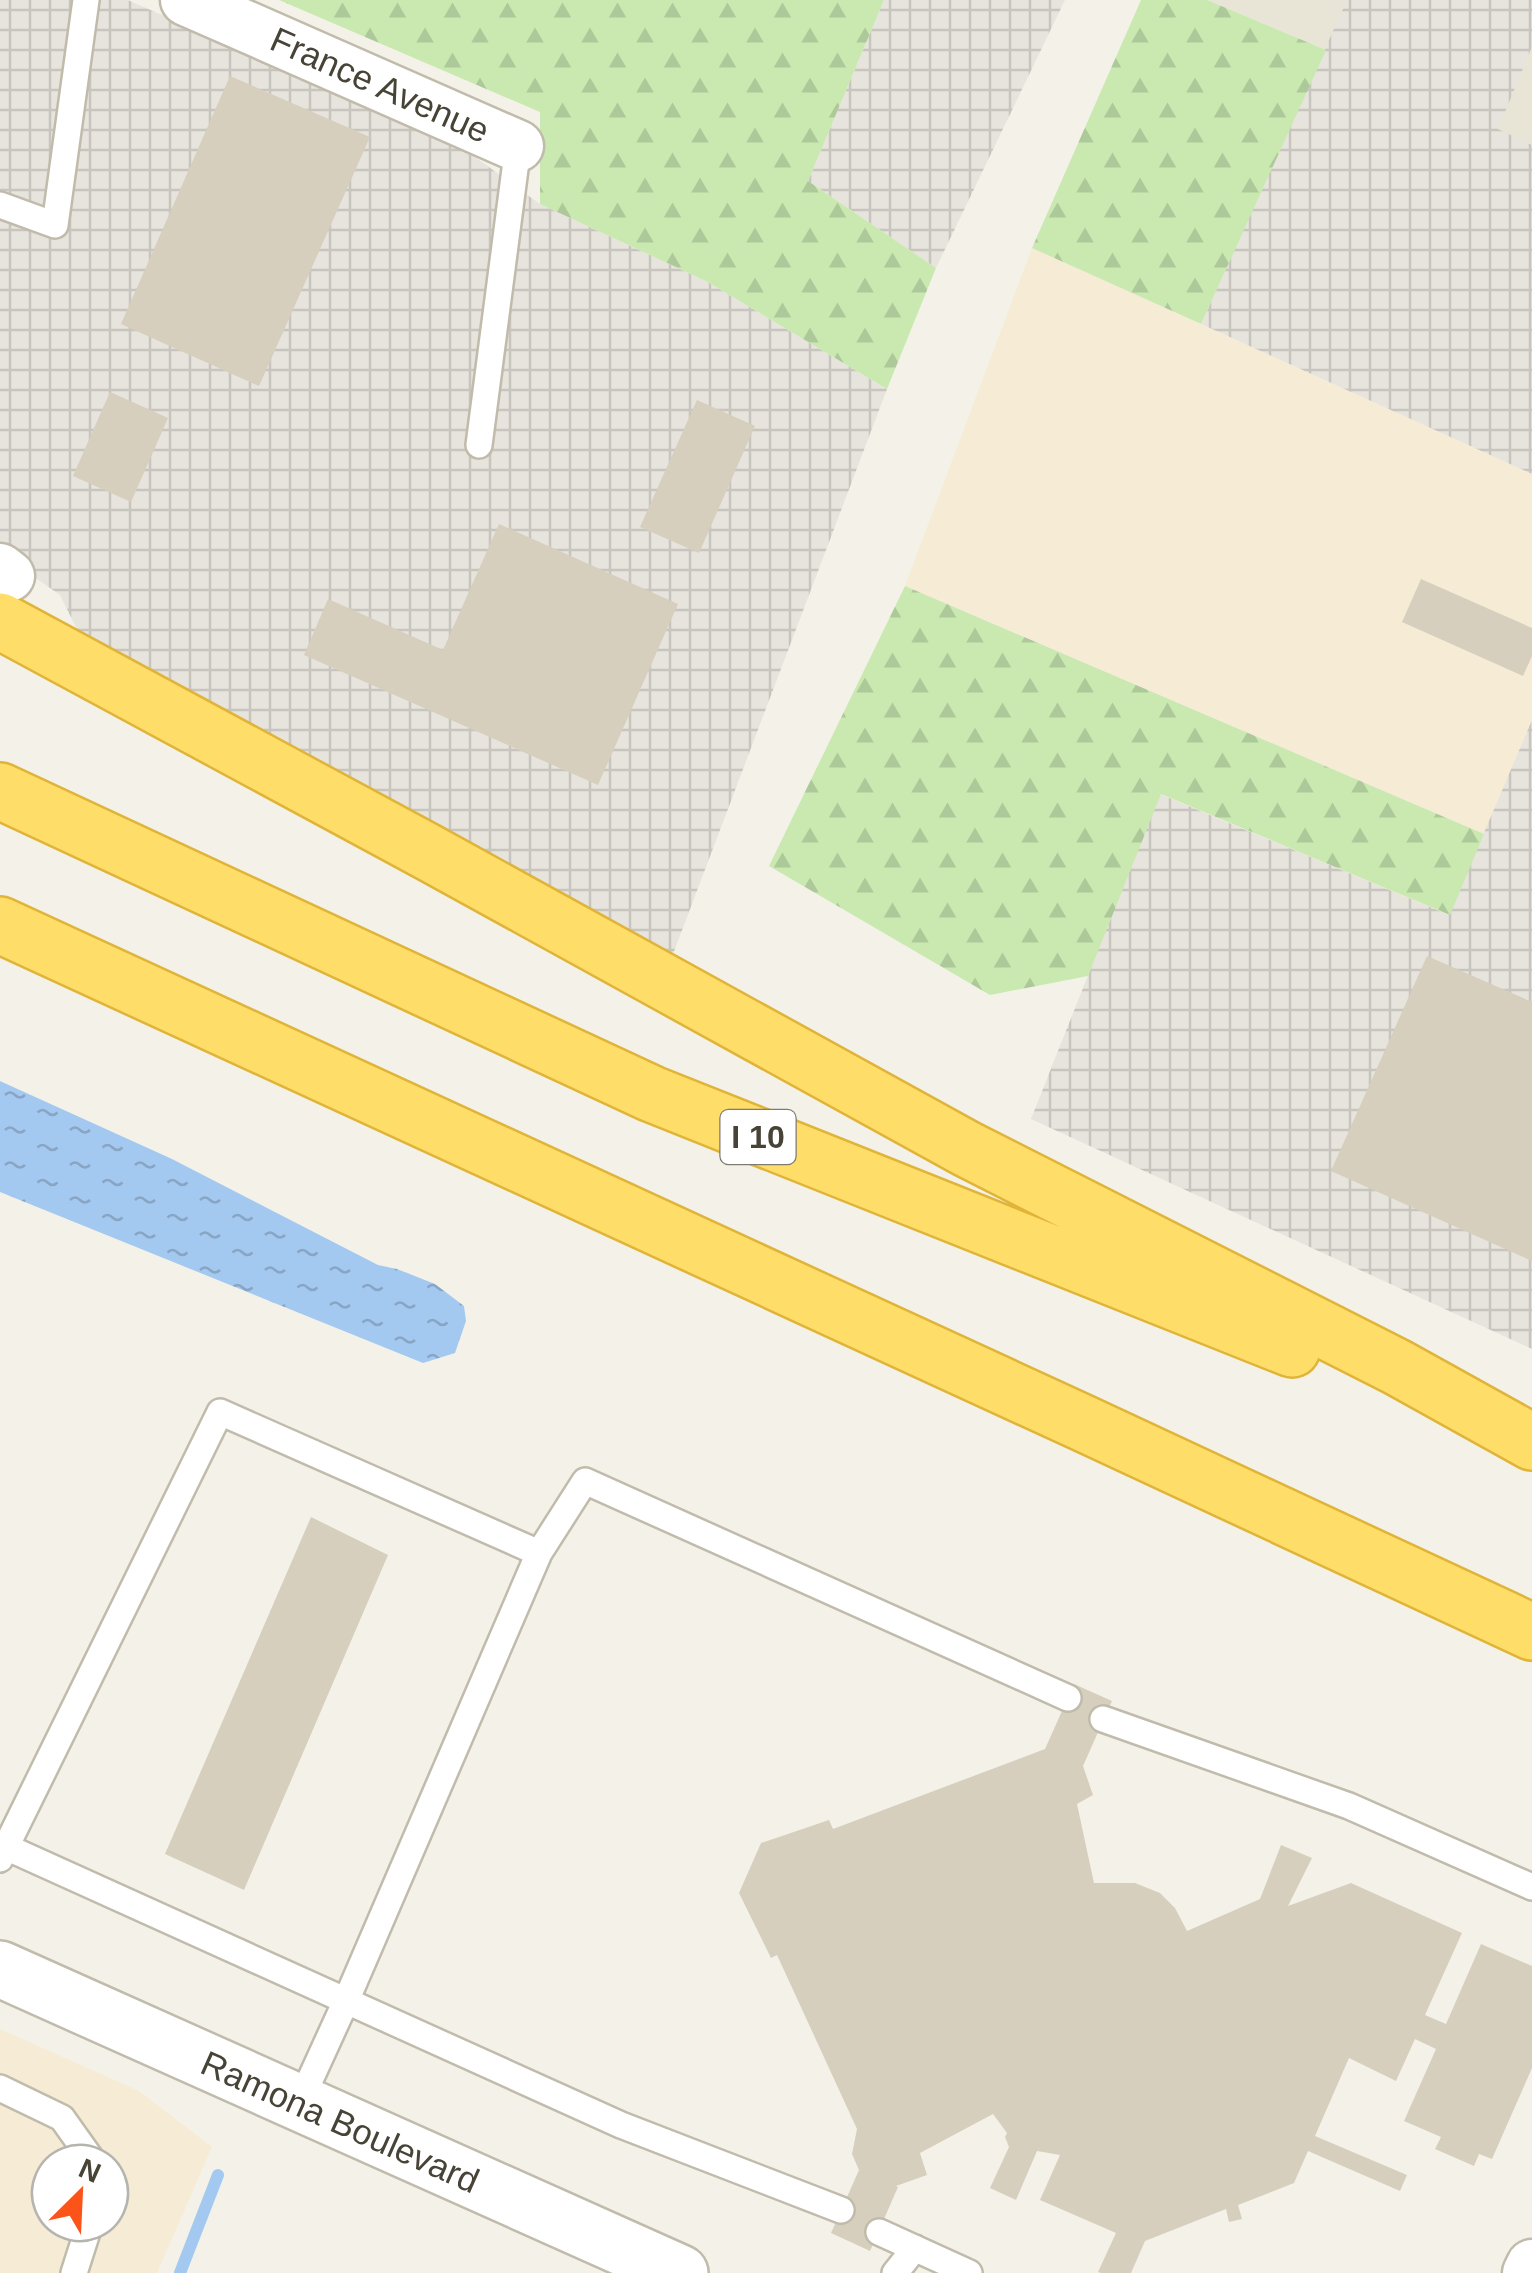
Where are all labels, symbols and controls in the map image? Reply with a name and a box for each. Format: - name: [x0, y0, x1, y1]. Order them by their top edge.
- street label: France Avenue: [265, 19, 495, 150]
- road number: I 10: [720, 1110, 796, 1164]
- street label: Ramona Boulevard: [195, 2043, 485, 2200]
- north arrow: [30, 2143, 130, 2243]
- text: N: [74, 2152, 106, 2189]

